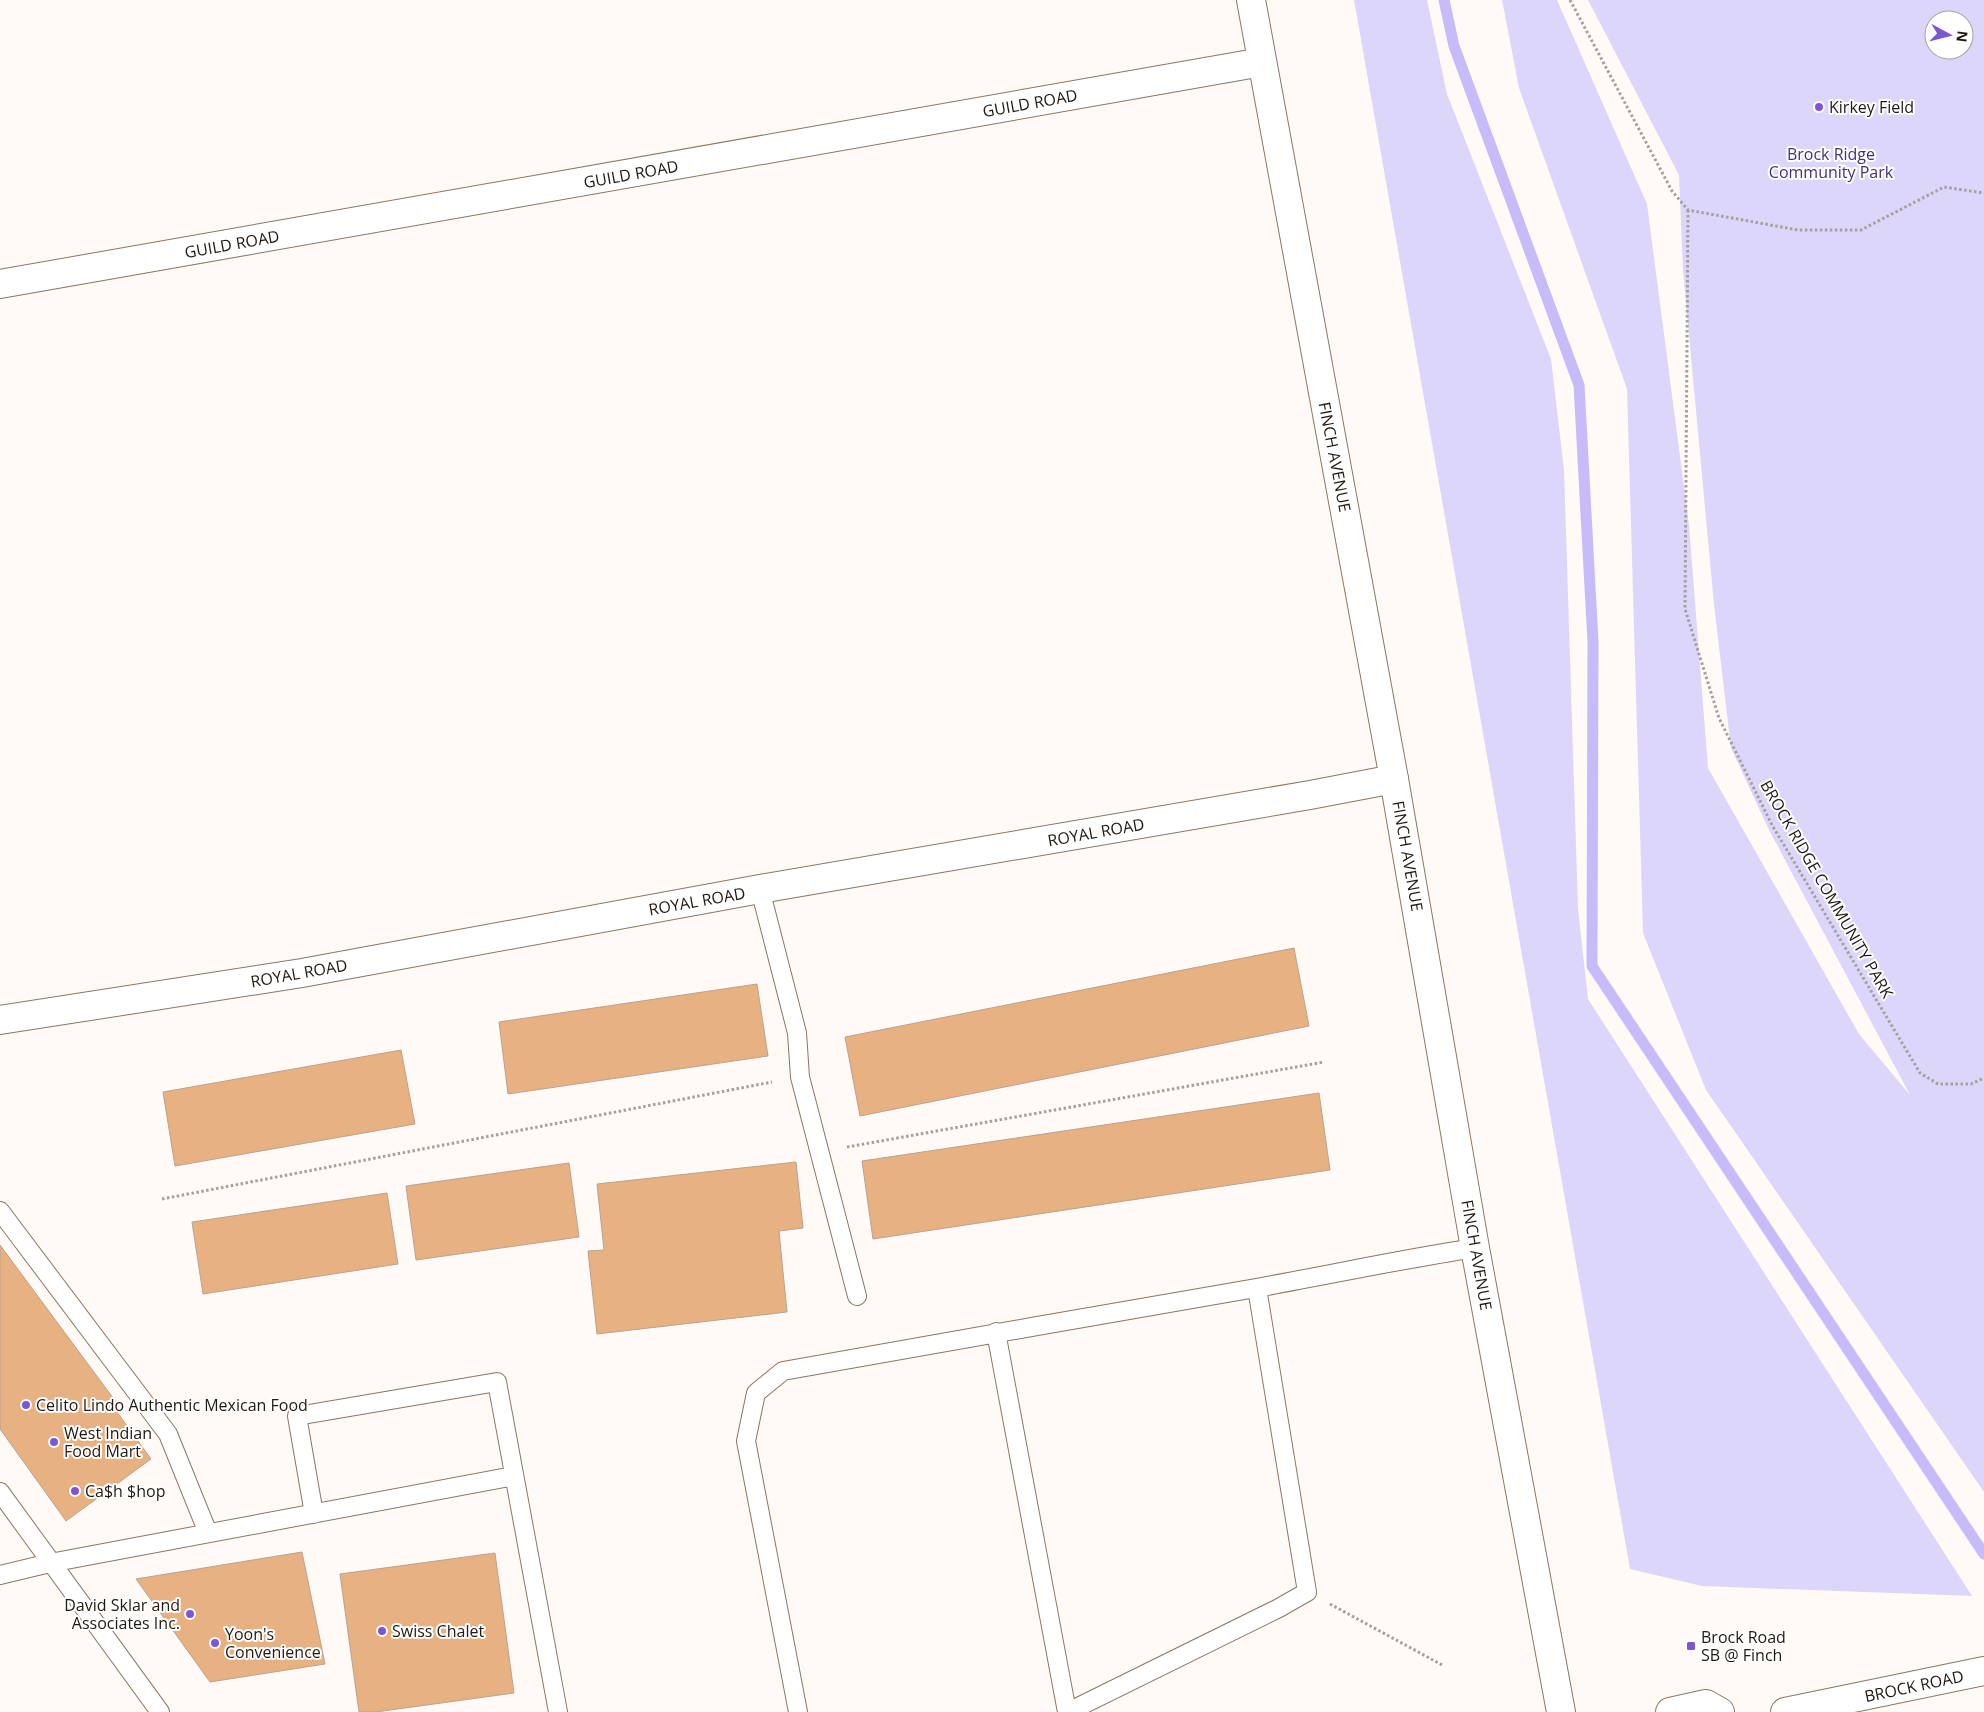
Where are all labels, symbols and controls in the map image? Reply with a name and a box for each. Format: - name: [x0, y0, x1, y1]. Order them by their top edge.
- north arrow: [1924, 10, 1974, 60]
- text: N: [1952, 30, 1973, 43]
- street label: GUILD ROAD: [981, 84, 1079, 122]
- place label: Kirkey Field: [1829, 96, 1914, 118]
- marker: Kirkey Field: [1813, 101, 1825, 113]
- park label: Brock Ridge Community Park: [1769, 143, 1894, 183]
- street label: GUILD ROAD: [582, 155, 680, 193]
- street label: GUILD ROAD: [183, 225, 281, 263]
- street label: FINCH AVENUE: [1314, 400, 1356, 514]
- street label: BROCK RIDGE COMMUNITY PARK: [1755, 776, 1899, 1002]
- street label: FINCH AVENUE: [1387, 799, 1429, 913]
- street label: ROYAL ROAD: [1046, 813, 1146, 851]
- street label: ROYAL ROAD: [647, 882, 747, 920]
- street label: ROYAL ROAD: [249, 954, 349, 992]
- street label: FINCH AVENUE: [1456, 1198, 1498, 1312]
- place label: Celito Lindo Authentic Mexican Food: [36, 1394, 308, 1416]
- marker: Celito Lindo Authentic Mexican Food: [20, 1399, 32, 1411]
- place label: West Indian Food Mart: [64, 1422, 152, 1462]
- marker: West Indian Food Mart: [48, 1436, 60, 1448]
- place label: Ca$h $hop: [85, 1480, 165, 1502]
- marker: Ca$h $hop: [69, 1485, 81, 1497]
- place label: David Sklar and Associates Inc.: [64, 1594, 180, 1634]
- marker: David Sklar and Associates Inc.: [184, 1608, 196, 1620]
- place label: Swiss Chalet: [392, 1620, 484, 1642]
- place label: Yoon's Convenience: [225, 1623, 321, 1663]
- marker: Swiss Chalet: [376, 1625, 388, 1637]
- place label: Brock Road SB @ Finch: [1701, 1626, 1786, 1666]
- marker: Yoon's Convenience: [209, 1637, 221, 1649]
- marker: Brock Road SB @ Finch: [1685, 1640, 1697, 1652]
- street label: BROCK ROAD: [1862, 1665, 1966, 1707]

